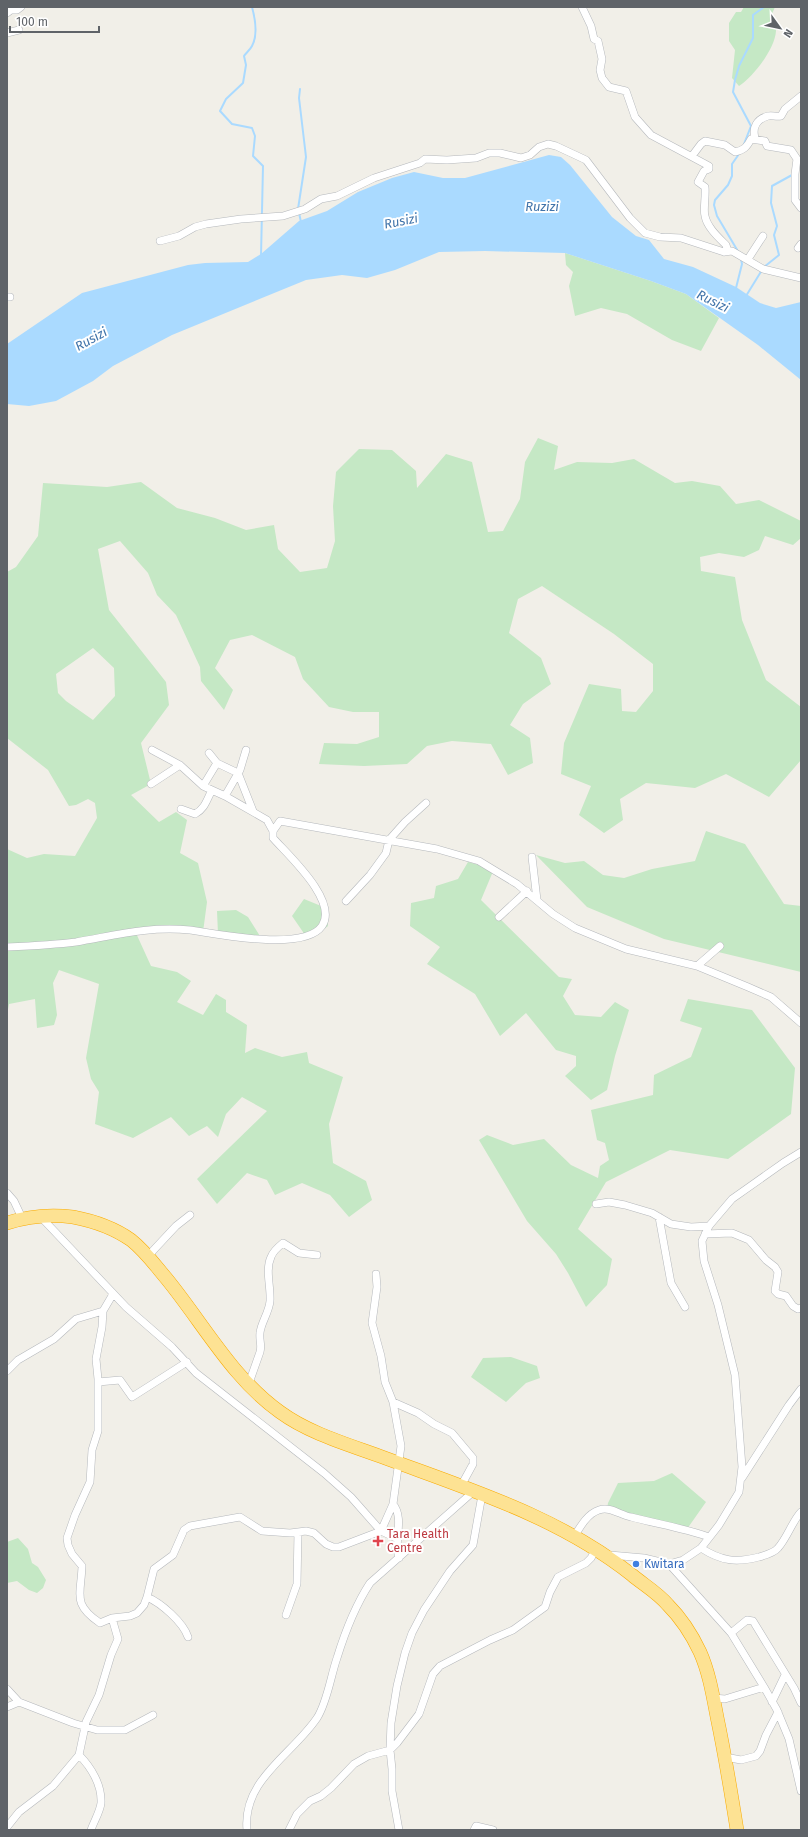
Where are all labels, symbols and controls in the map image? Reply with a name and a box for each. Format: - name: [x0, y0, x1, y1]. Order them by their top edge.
- scale bar: [10, 8, 99, 34]
- north arrow: [760, 8, 800, 48]
- text: 100 m: [16, 15, 48, 29]
- text: N: [781, 27, 795, 40]
- water label: Ruzizi: [525, 199, 559, 214]
- water label: Rusizi: [383, 210, 420, 232]
- water label: Rusizi: [694, 287, 732, 315]
- water label: Rusizi: [72, 324, 110, 354]
- place label: Tara Health Centre: [387, 1527, 449, 1555]
- marker: Tara Health Centre: [372, 1535, 384, 1547]
- place label: Kwitara: [644, 1557, 685, 1571]
- marker: Kwitara: [631, 1559, 641, 1569]

